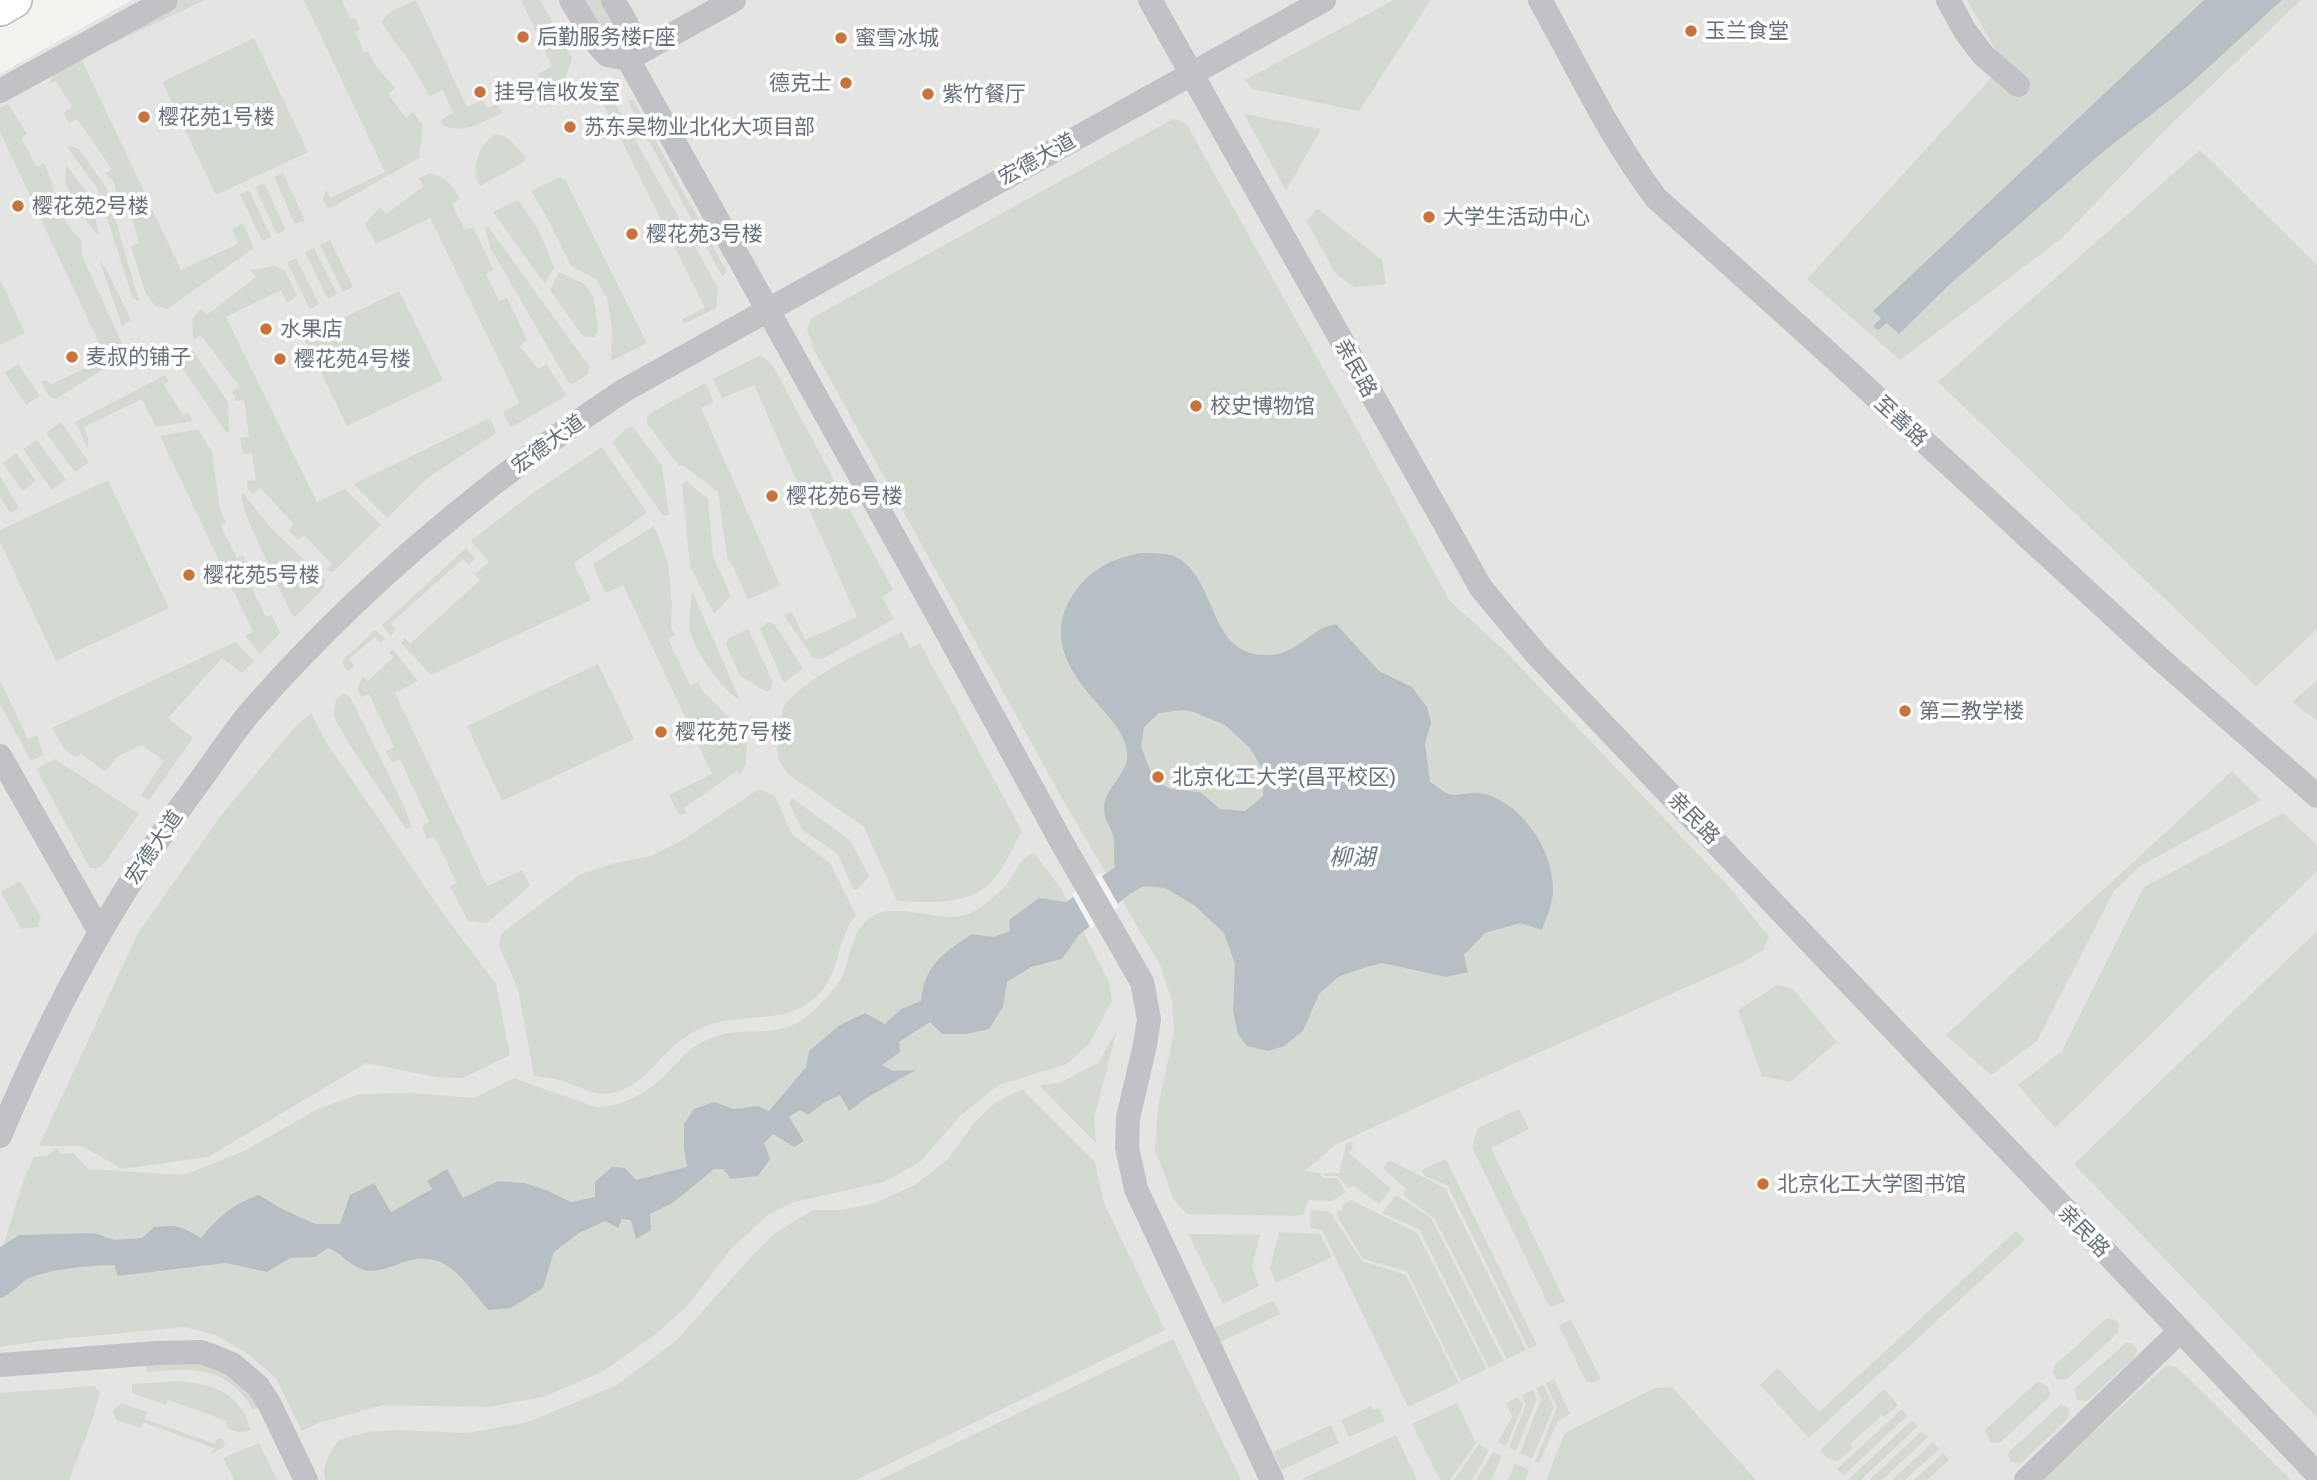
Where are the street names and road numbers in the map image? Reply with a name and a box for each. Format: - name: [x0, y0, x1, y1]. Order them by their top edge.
- street label: 宏德大道: [994, 128, 1079, 189]
- street label: 亲民路: [1331, 335, 1382, 401]
- street label: 至善路: [1870, 391, 1932, 451]
- street label: 宏德大道: [507, 410, 588, 478]
- street label: 亲民路: [1664, 787, 1725, 848]
- street label: 宏德大道: [121, 805, 187, 888]
- street label: 亲民路: [2054, 1200, 2115, 1261]

